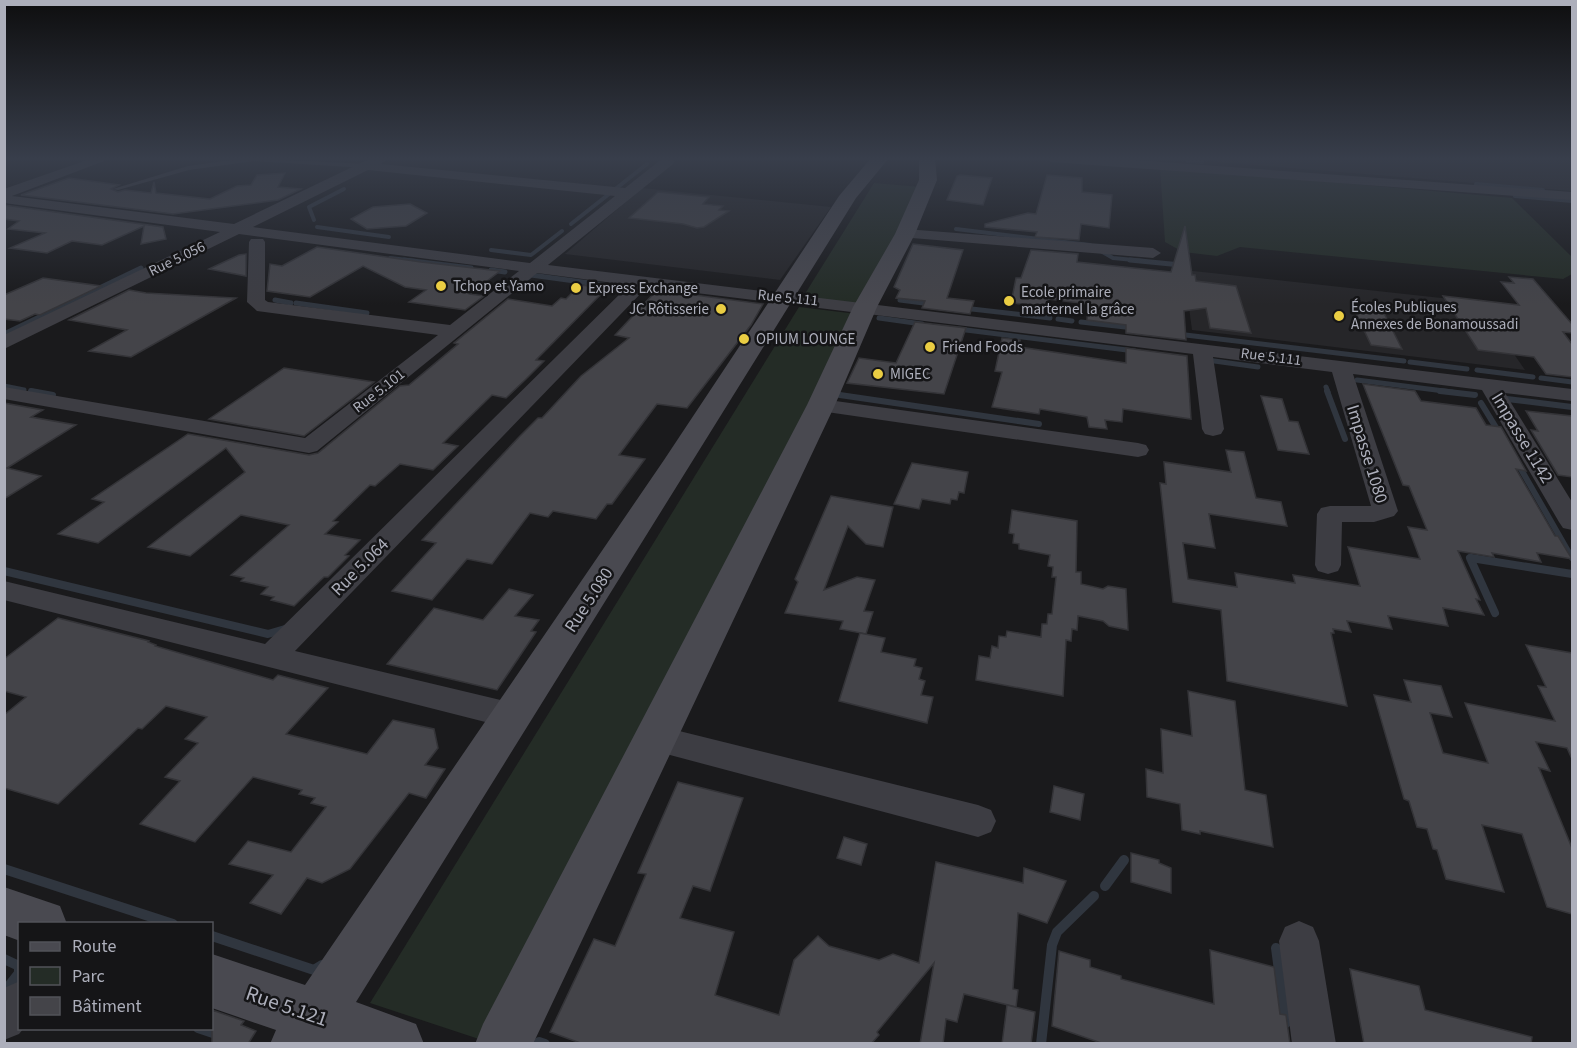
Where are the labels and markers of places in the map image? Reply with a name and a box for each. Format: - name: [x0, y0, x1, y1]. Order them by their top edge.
- place label: Tchop et Yamo: [453, 276, 544, 297]
- place label: Express Exchange: [588, 278, 698, 299]
- marker: Tchop et Yamo: [434, 279, 448, 293]
- marker: Express Exchange: [569, 281, 583, 295]
- place label: Ecole primaire marternel la grâce: [1021, 282, 1135, 320]
- marker: Ecole primaire marternel la grâce: [1002, 294, 1016, 308]
- place label: Écoles Publiques Annexes de Bonamoussadi: [1351, 297, 1518, 335]
- place label: JC Rôtisserie: [629, 299, 709, 320]
- marker: JC Rôtisserie: [714, 302, 728, 316]
- marker: Écoles Publiques Annexes de Bonamoussadi: [1332, 309, 1346, 323]
- place label: OPIUM LOUNGE: [756, 329, 855, 350]
- marker: OPIUM LOUNGE: [737, 332, 751, 346]
- place label: Friend Foods: [942, 337, 1023, 358]
- marker: Friend Foods: [923, 340, 937, 354]
- place label: MIGEC: [890, 364, 931, 385]
- marker: MIGEC: [871, 367, 885, 381]

